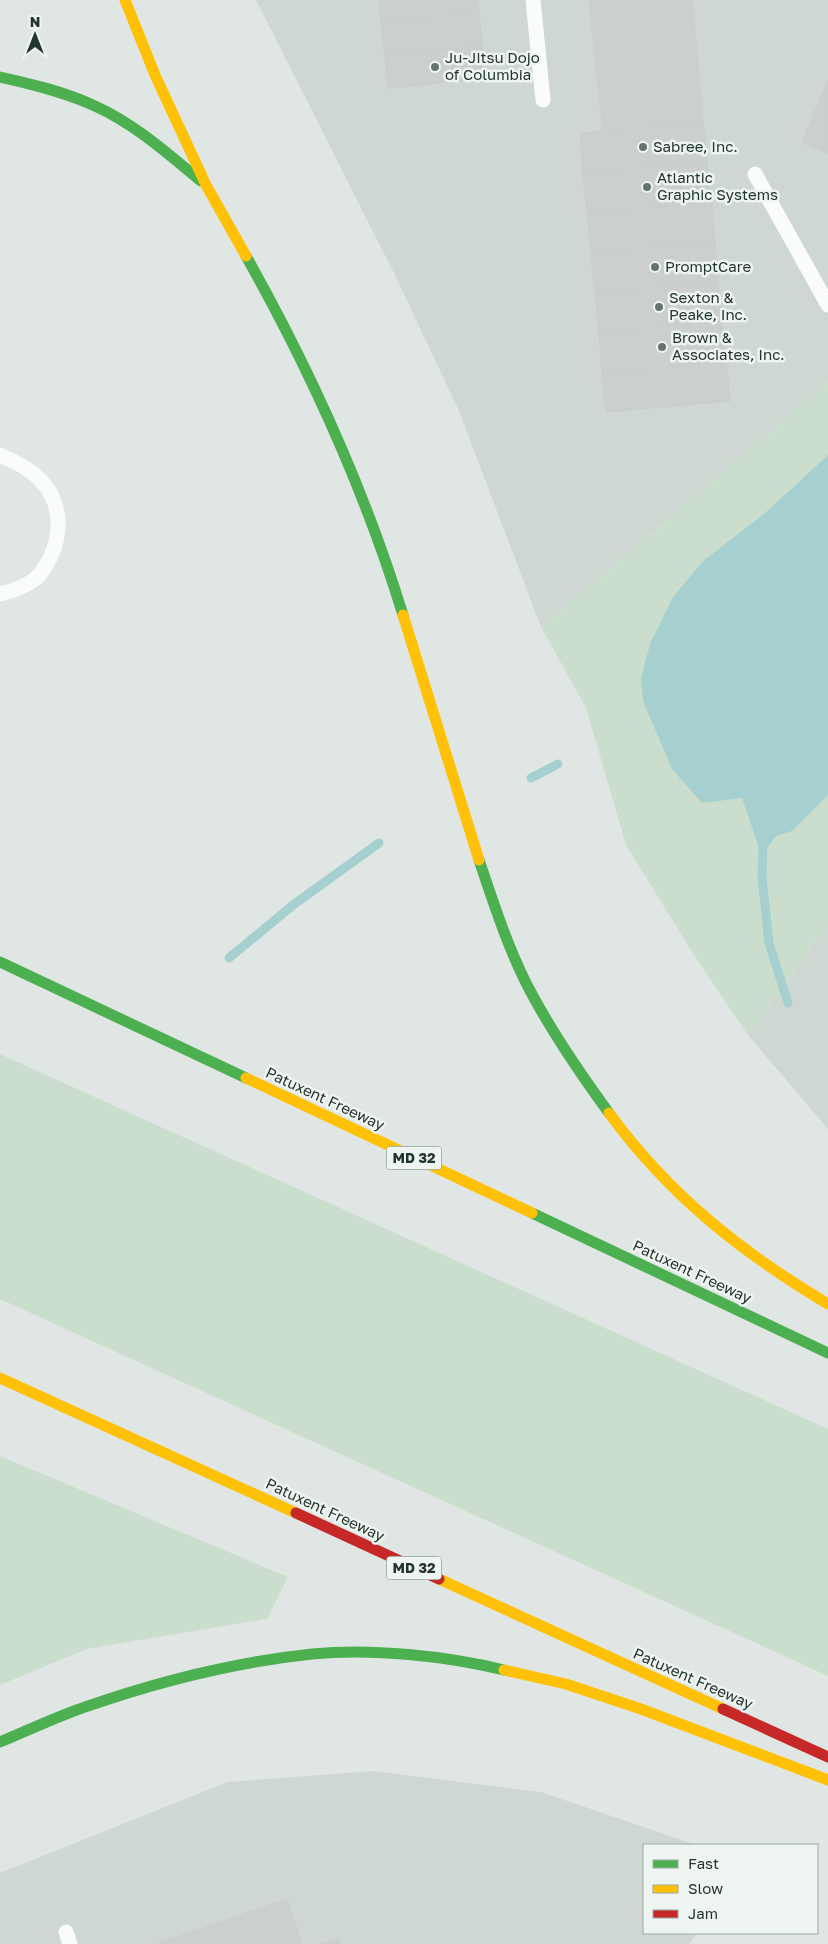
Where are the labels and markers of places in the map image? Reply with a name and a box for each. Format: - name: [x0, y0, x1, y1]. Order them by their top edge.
- place label: Ju-Jitsu Dojo of Columbia: [445, 48, 540, 83]
- marker: Ju-Jitsu Dojo of Columbia: [429, 61, 441, 73]
- place label: Sabree, Inc.: [653, 137, 738, 155]
- marker: Sabree, Inc.: [637, 141, 649, 153]
- place label: Atlantic Graphic Systems: [657, 168, 778, 203]
- marker: Atlantic Graphic Systems: [641, 181, 653, 193]
- place label: PromptCare: [665, 257, 751, 275]
- marker: PromptCare: [649, 261, 661, 273]
- place label: Sexton & Peake, Inc.: [669, 288, 747, 323]
- marker: Sexton & Peake, Inc.: [653, 301, 665, 313]
- place label: Brown & Associates, Inc.: [672, 328, 785, 363]
- marker: Brown & Associates, Inc.: [656, 341, 668, 353]

